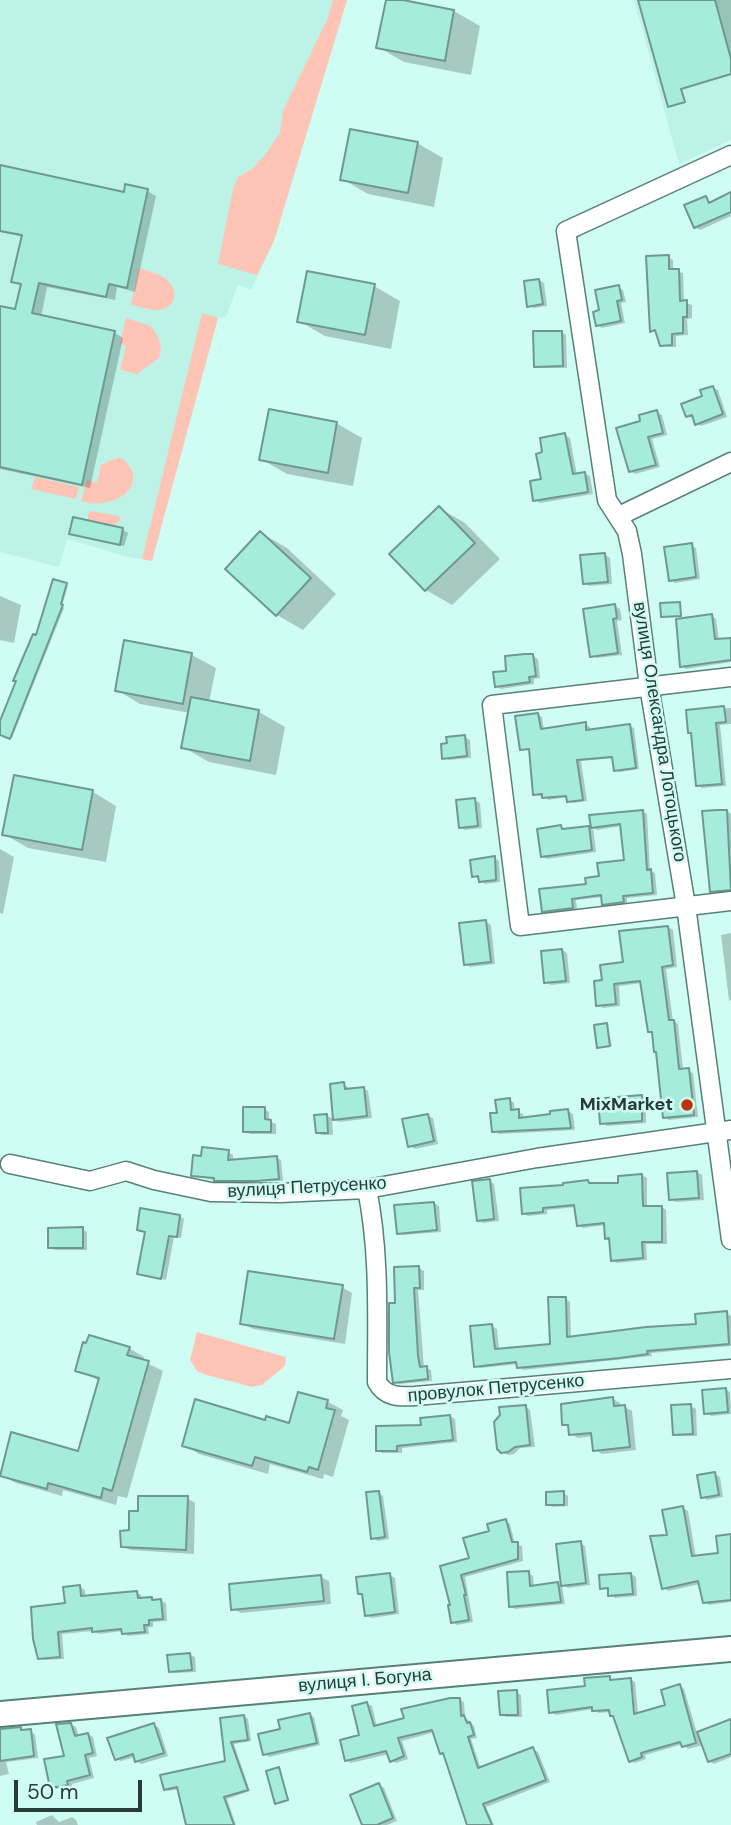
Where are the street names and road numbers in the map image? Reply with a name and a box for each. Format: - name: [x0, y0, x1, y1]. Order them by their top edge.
- street label: вулиця Олександра Лотоцького: [628, 600, 690, 864]
- street label: вулиця Петрусенко: [227, 1173, 387, 1203]
- street label: провулок Петрусенко: [407, 1371, 585, 1407]
- street label: вулиця І. Богуна: [297, 1664, 433, 1698]

